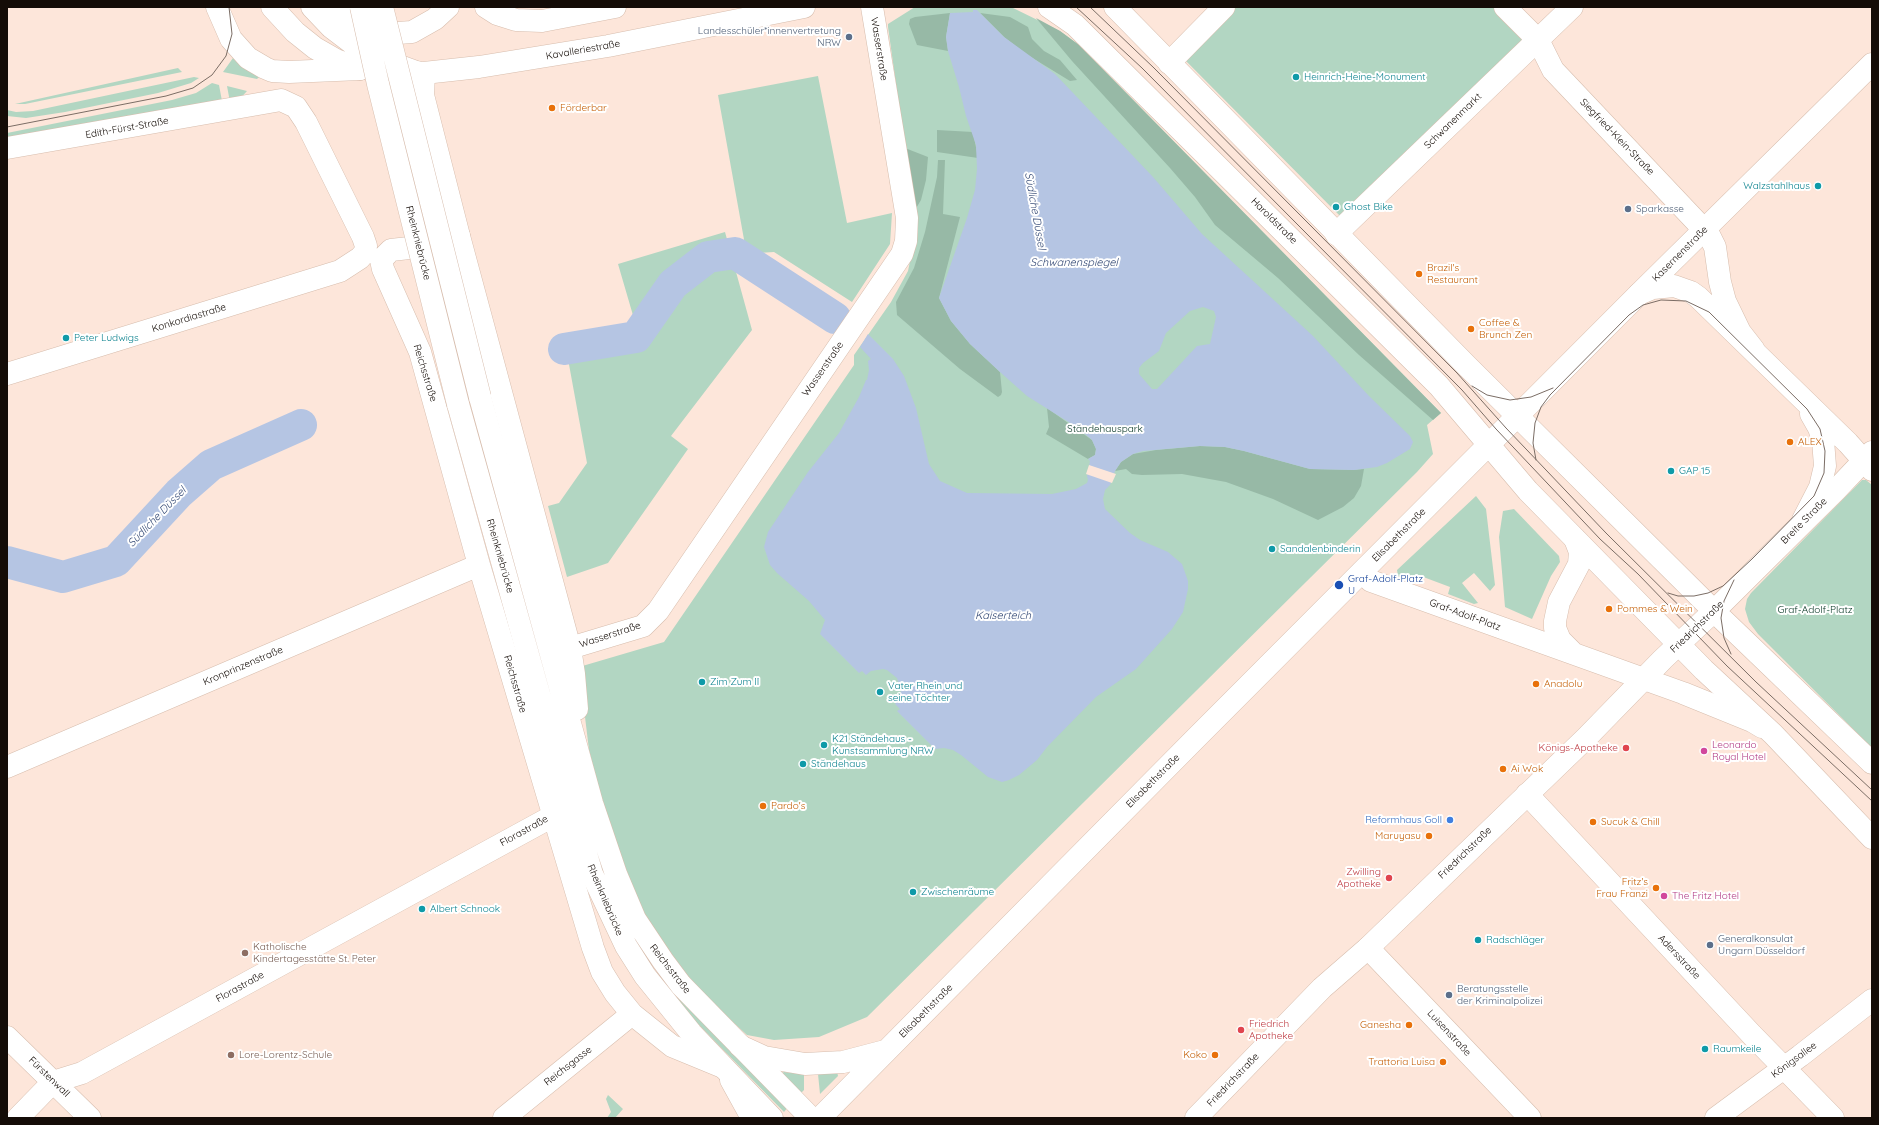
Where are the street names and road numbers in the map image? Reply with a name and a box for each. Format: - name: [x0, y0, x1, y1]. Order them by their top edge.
- street label: Wasserstraße: [868, 16, 890, 82]
- street label: Kavalleriestraße: [545, 38, 621, 62]
- street label: Schwanenmarkt: [1422, 91, 1484, 151]
- street label: Siegfried-Klein-Straße: [1577, 96, 1657, 178]
- street label: Edith-Fürst-Straße: [84, 115, 170, 141]
- street label: Haroldstraße: [1248, 195, 1300, 247]
- street label: Rheinkniebrücke: [403, 204, 433, 282]
- street label: Kasernenstraße: [1650, 224, 1710, 284]
- street label: Konkordiastraße: [150, 301, 228, 335]
- street label: Wasserstraße: [800, 339, 846, 399]
- street label: Reichsstraße: [411, 343, 439, 403]
- street label: Breite Straße: [1778, 495, 1830, 547]
- street label: Elisabethstraße: [1370, 506, 1428, 564]
- street label: Rheinkniebrücke: [484, 518, 516, 594]
- street label: Graf-Adolf-Platz: [1428, 597, 1502, 633]
- street label: Friedrichstraße: [1668, 598, 1726, 656]
- street label: Wasserstraße: [578, 619, 642, 651]
- street label: Kronprinzenstraße: [201, 644, 285, 688]
- street label: Reichsstraße: [501, 654, 529, 714]
- street label: Elisabethstraße: [1124, 752, 1182, 810]
- street label: Florastraße: [498, 813, 550, 849]
- street label: Friedrichstraße: [1436, 824, 1494, 882]
- street label: Rheinkniebrücke: [585, 862, 625, 938]
- street label: Adersstraße: [1655, 932, 1703, 982]
- street label: Reichsstraße: [647, 942, 693, 996]
- street label: Florastraße: [214, 969, 266, 1005]
- street label: Elisabethstraße: [897, 982, 955, 1040]
- street label: Luisenstraße: [1425, 1007, 1473, 1059]
- street label: Königsallee: [1769, 1039, 1819, 1081]
- street label: Reichsgasse: [542, 1044, 594, 1088]
- street label: Friedrichstraße: [1204, 1051, 1262, 1109]
- street label: Fürstenwall: [26, 1054, 72, 1100]

